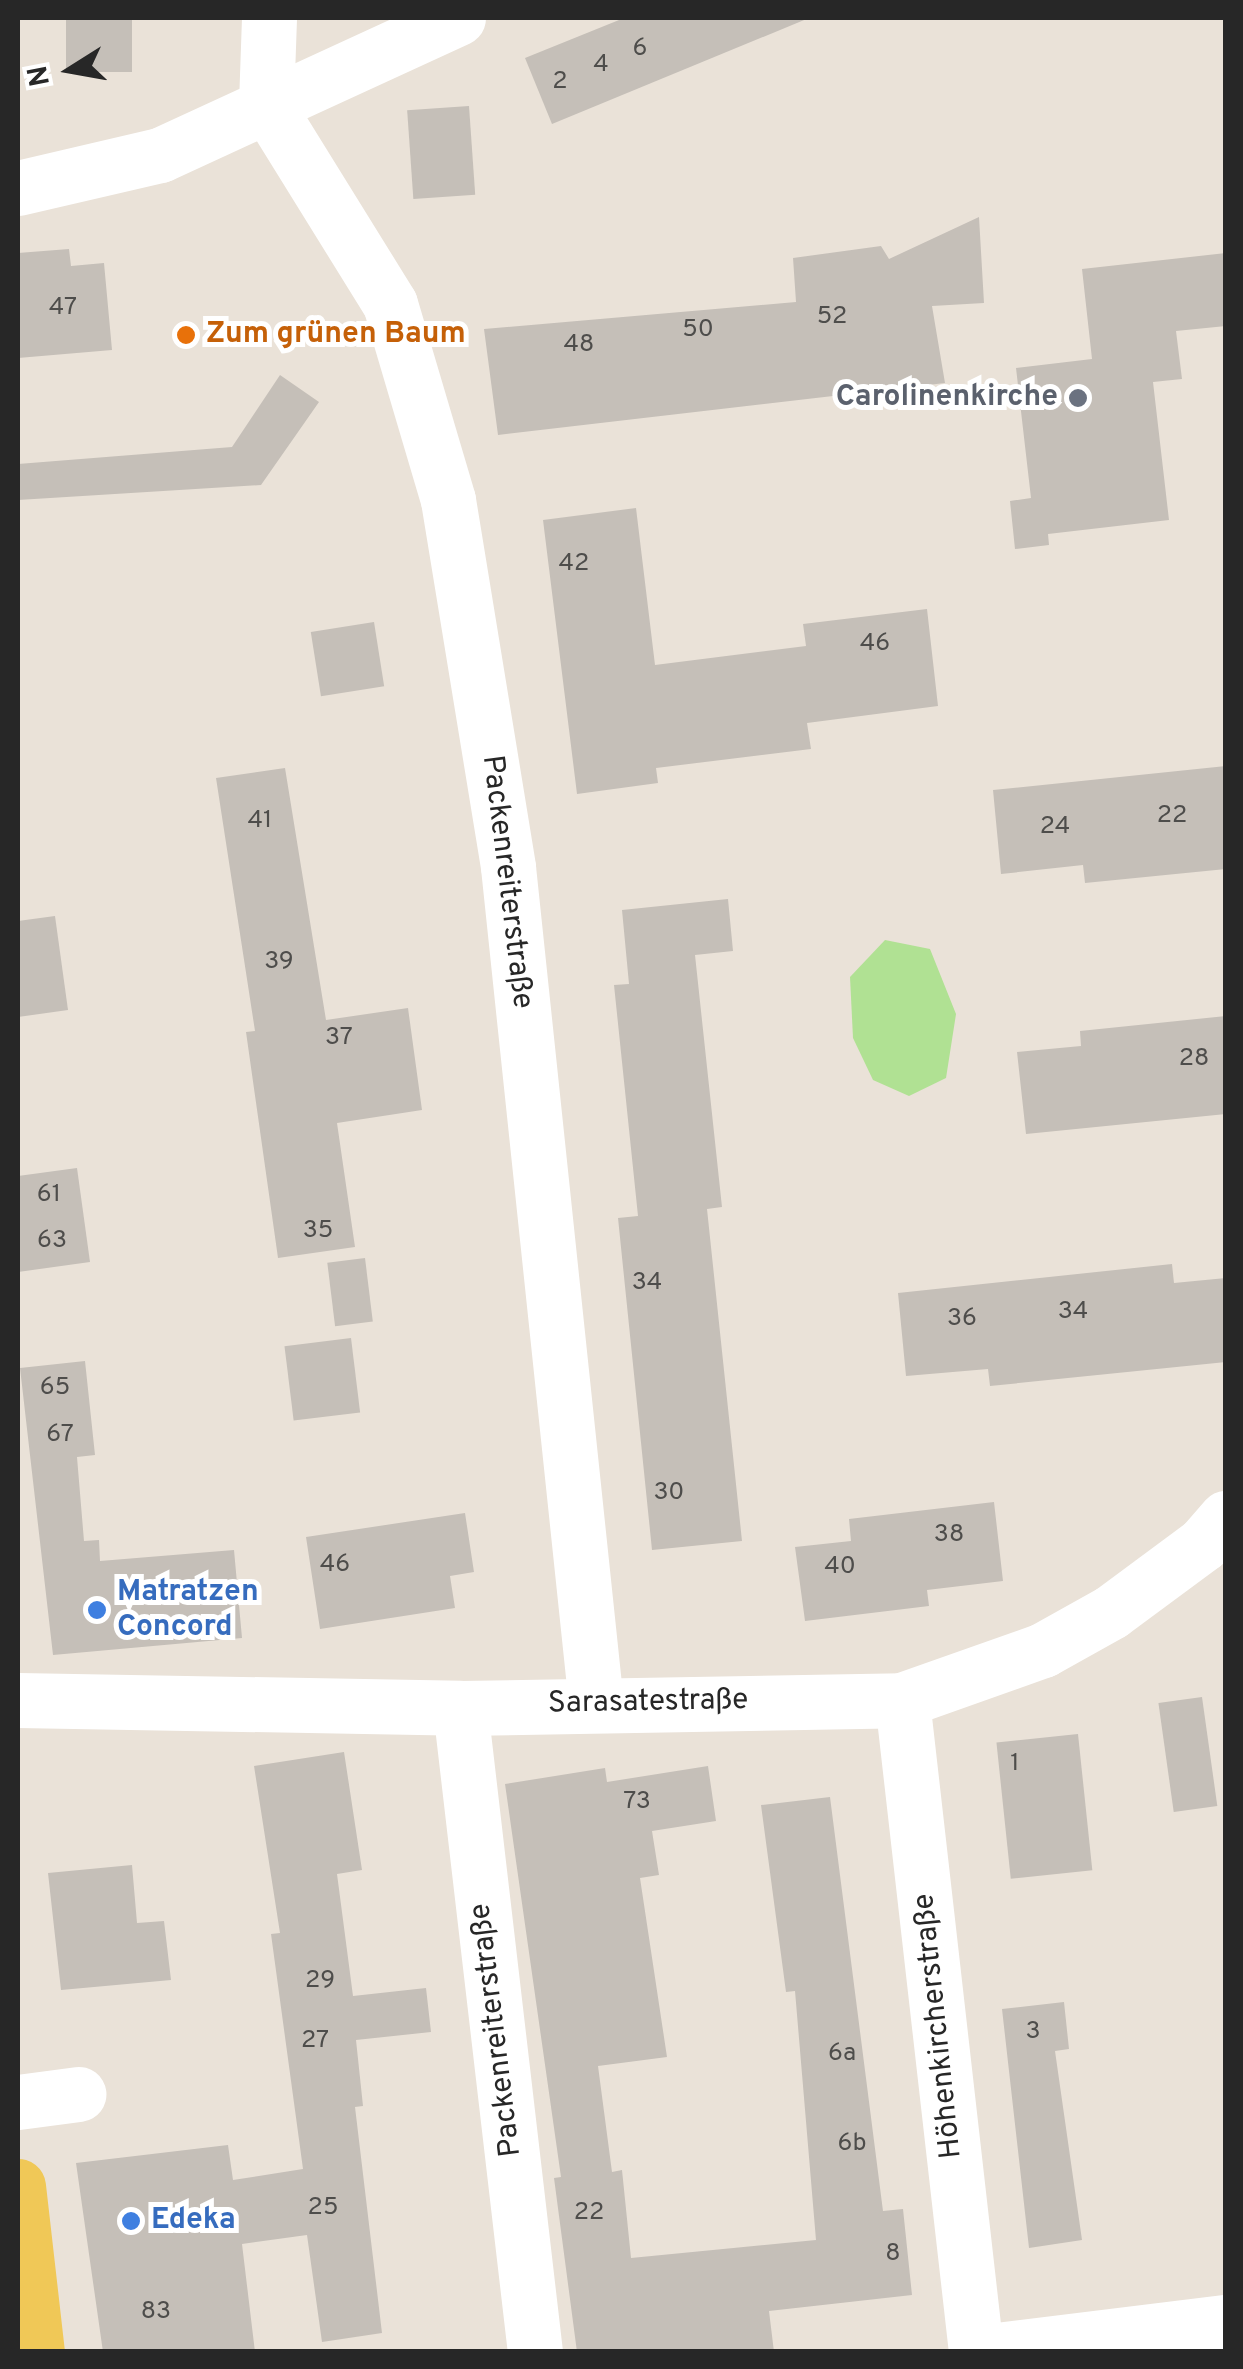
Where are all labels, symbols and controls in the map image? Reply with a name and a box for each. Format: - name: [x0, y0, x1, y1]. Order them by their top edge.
- north arrow: [20, 20, 120, 120]
- house number: 6: [633, 34, 647, 64]
- house number: 4: [593, 50, 609, 80]
- text: N: [21, 62, 60, 89]
- house number: 2: [552, 67, 568, 97]
- house number: 47: [49, 293, 77, 323]
- house number: 52: [817, 302, 847, 332]
- house number: 50: [682, 315, 714, 345]
- place label: Zum grünen Baum: [206, 317, 466, 353]
- marker: Zum grünen Baum: [175, 324, 197, 346]
- house number: 48: [564, 330, 594, 360]
- place label: Carolinenkirche: [836, 380, 1058, 416]
- marker: Carolinenkirche: [1067, 387, 1089, 409]
- house number: 42: [559, 549, 589, 579]
- house number: 46: [860, 629, 890, 659]
- street label: Packenreiterstraße: [473, 753, 539, 1011]
- house number: 22: [1157, 801, 1187, 831]
- house number: 41: [248, 806, 272, 836]
- house number: 24: [1040, 812, 1070, 842]
- house number: 39: [264, 947, 294, 977]
- house number: 37: [325, 1023, 353, 1053]
- house number: 28: [1179, 1044, 1209, 1074]
- house number: 61: [37, 1180, 61, 1210]
- house number: 35: [303, 1216, 333, 1246]
- house number: 63: [37, 1226, 67, 1256]
- house number: 34: [632, 1268, 662, 1298]
- house number: 34: [1058, 1297, 1088, 1327]
- house number: 36: [947, 1304, 977, 1334]
- house number: 65: [40, 1373, 70, 1403]
- house number: 67: [46, 1420, 74, 1450]
- house number: 30: [654, 1478, 684, 1508]
- house number: 38: [934, 1520, 964, 1550]
- house number: 46: [320, 1550, 350, 1580]
- house number: 40: [824, 1552, 856, 1582]
- place label: Matratzen Concord: [117, 1575, 259, 1646]
- marker: Matratzen Concord: [86, 1599, 108, 1621]
- street label: Sarasatestraße: [547, 1683, 749, 1723]
- house number: 1: [1010, 1749, 1020, 1779]
- house number: 73: [623, 1787, 651, 1817]
- street label: Höhenkircherstraße: [907, 1892, 971, 2160]
- street label: Packenreiterstraße: [464, 1901, 530, 2159]
- house number: 29: [305, 1966, 335, 1996]
- house number: 3: [1025, 2017, 1041, 2047]
- house number: 27: [301, 2026, 329, 2056]
- house number: 6a: [828, 2039, 856, 2069]
- house number: 6b: [838, 2129, 866, 2159]
- house number: 25: [308, 2193, 338, 2223]
- house number: 22: [574, 2198, 604, 2228]
- place label: Edeka: [151, 2203, 236, 2239]
- marker: Edeka: [120, 2210, 142, 2232]
- house number: 8: [885, 2239, 901, 2269]
- house number: 83: [141, 2297, 171, 2327]

